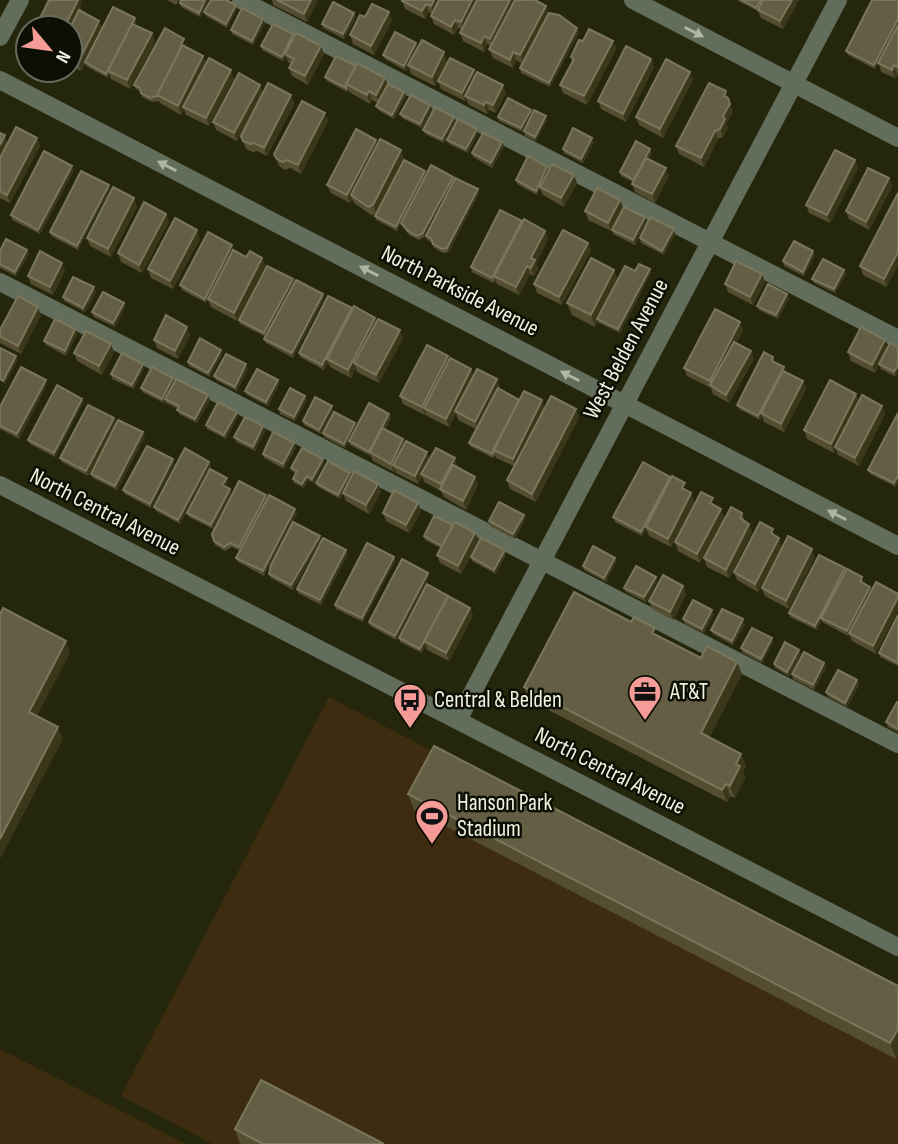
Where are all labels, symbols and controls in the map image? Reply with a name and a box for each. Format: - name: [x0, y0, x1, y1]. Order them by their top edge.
- north arrow: [14, 14, 84, 84]
- one-way arrow: [684, 26, 704, 37]
- text: N: [50, 46, 75, 67]
- one-way arrow: [157, 161, 177, 172]
- street label: North Parkside Avenue: [376, 239, 544, 343]
- one-way arrow: [358, 266, 378, 278]
- street label: West Belden Avenue: [577, 274, 675, 424]
- one-way arrow: [561, 370, 580, 382]
- street label: North Central Avenue: [25, 462, 185, 562]
- one-way arrow: [828, 509, 847, 521]
- office icon: AT&T: [626, 673, 664, 722]
- place label: AT&T: [669, 678, 708, 706]
- bus stop icon: Central & Belden: [391, 681, 429, 730]
- place label: Central & Belden: [434, 686, 562, 714]
- street label: North Central Avenue: [530, 721, 690, 821]
- place label: Hanson Park Stadium: [457, 789, 553, 843]
- sports icon: Hanson Park Stadium: [413, 797, 451, 846]

